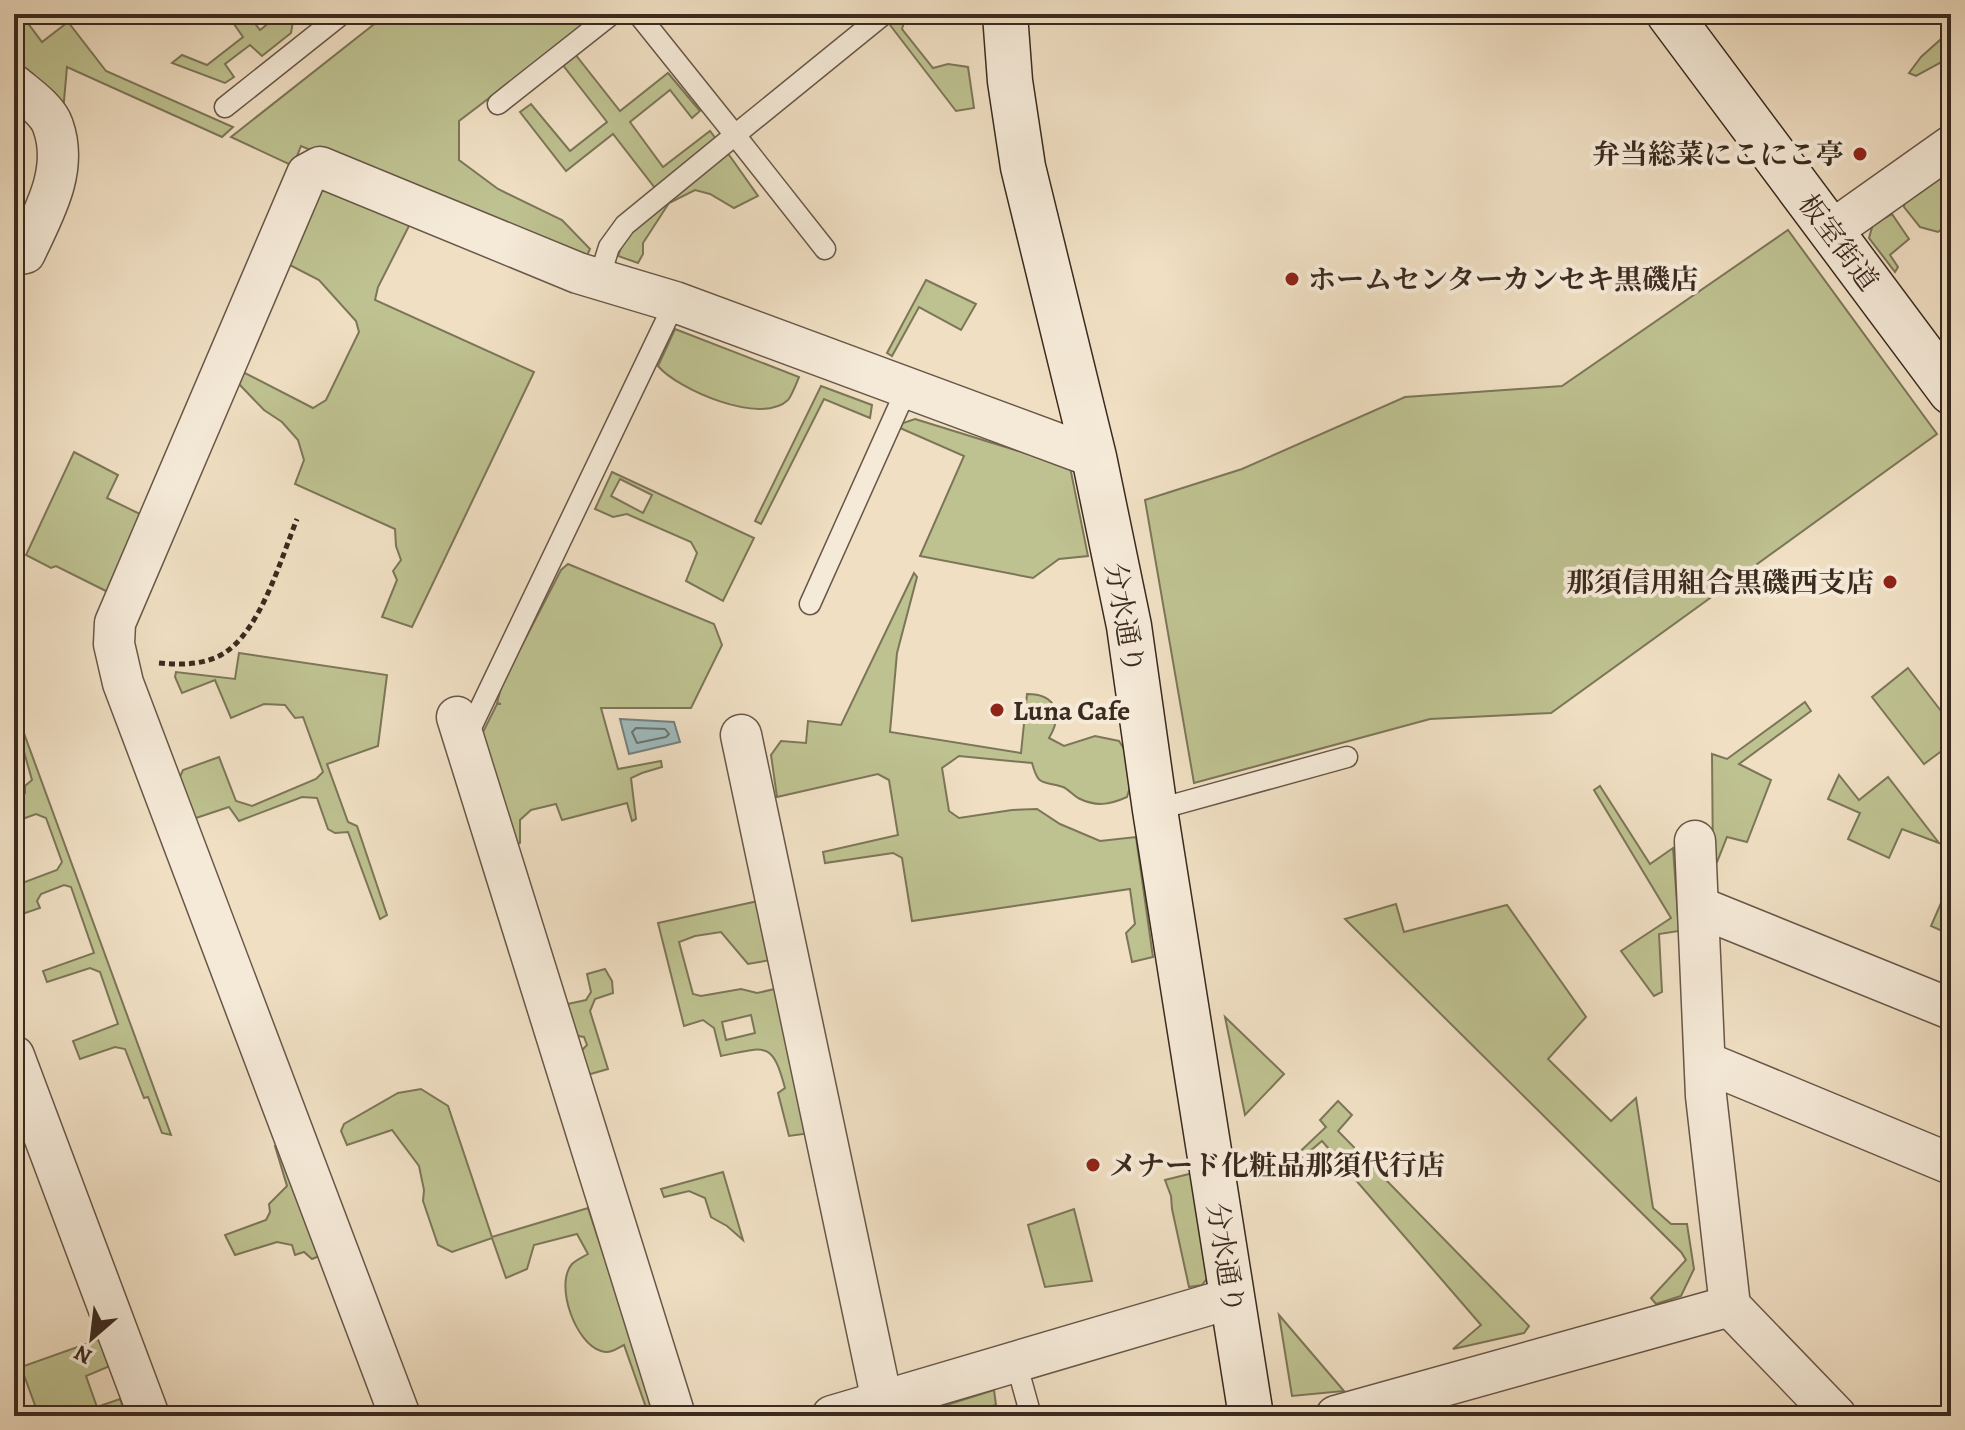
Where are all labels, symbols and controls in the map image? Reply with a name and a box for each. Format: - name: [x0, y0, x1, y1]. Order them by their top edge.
- place label: 弁当総菜にこにこ亭: [1592, 136, 1844, 174]
- marker: 弁当総菜にこにこ亭: [1851, 145, 1869, 163]
- street label: 板室街道: [1789, 186, 1887, 299]
- place label: ホームセンターカンセキ黒磯店: [1308, 261, 1698, 299]
- marker: ホームセンターカンセキ黒磯店: [1283, 270, 1301, 288]
- street label: 分水通り: [1096, 560, 1152, 677]
- place label: 那須信用組合黒磯西支店: [1566, 564, 1874, 602]
- marker: 那須信用組合黒磯西支店: [1881, 573, 1899, 591]
- place label: Luna Cafe: [1013, 692, 1130, 730]
- marker: Luna Cafe: [988, 701, 1006, 719]
- place label: メナード化粧品那須代行店: [1109, 1147, 1445, 1185]
- marker: メナード化粧品那須代行店: [1084, 1156, 1102, 1174]
- street label: 分水通り: [1197, 1200, 1253, 1316]
- north arrow: [52, 1298, 132, 1378]
- text: N: [69, 1338, 97, 1372]

